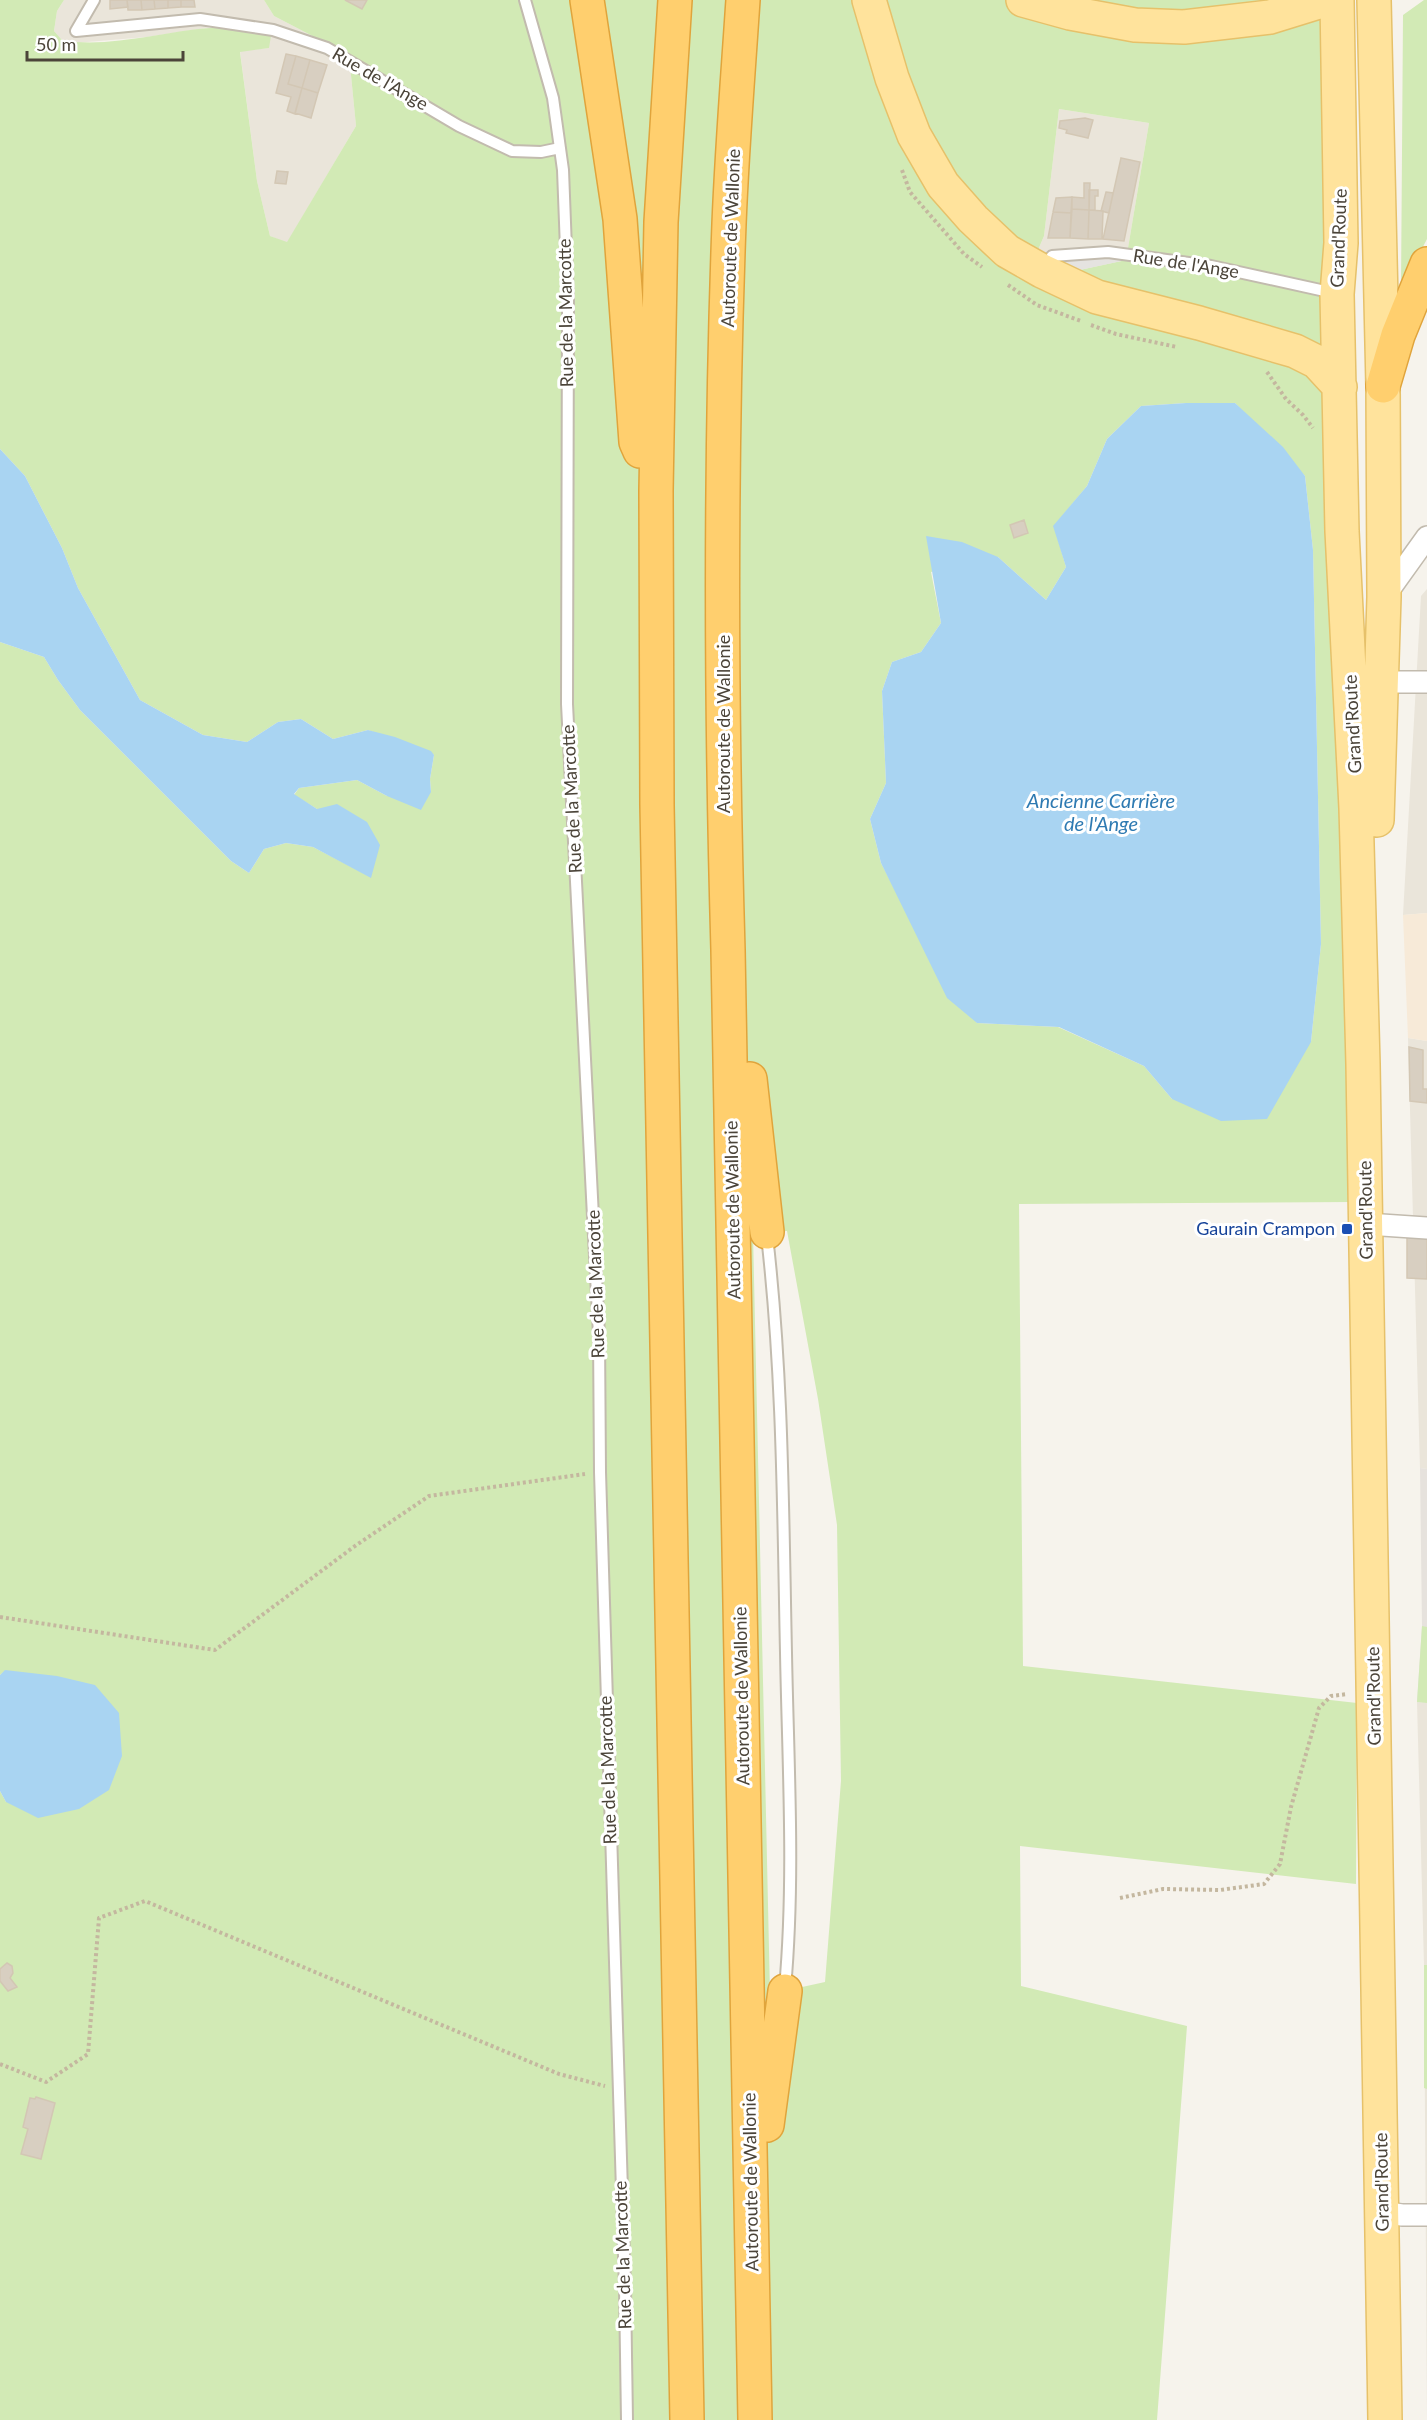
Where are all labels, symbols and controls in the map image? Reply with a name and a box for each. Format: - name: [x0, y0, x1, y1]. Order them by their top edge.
- scale bar: [27, 24, 183, 62]
- text: 50 m: [36, 33, 76, 55]
- street label: Rue de l'Ange: [329, 42, 432, 114]
- street label: Autoroute de Wallonie: [716, 148, 744, 328]
- street label: Grand'Route: [1325, 188, 1351, 288]
- street label: Rue de la Marcotte: [553, 238, 577, 388]
- street label: Rue de l'Ange: [1132, 244, 1241, 282]
- street label: Autoroute de Wallonie: [712, 635, 734, 813]
- street label: Grand'Route: [1338, 674, 1366, 774]
- street label: Rue de la Marcotte: [556, 724, 586, 874]
- water label: Ancienne Carrière de l'Ange: [1026, 788, 1175, 835]
- street label: Autoroute de Wallonie: [719, 1121, 745, 1300]
- street label: Grand'Route: [1353, 1160, 1377, 1260]
- street label: Rue de la Marcotte: [581, 1209, 609, 1359]
- place label: Gaurain Crampon: [1196, 1217, 1335, 1239]
- marker: Gaurain Crampon: [1340, 1222, 1354, 1236]
- street label: Autoroute de Wallonie: [728, 1607, 754, 1786]
- street label: Grand'Route: [1361, 1646, 1385, 1746]
- street label: Rue de la Marcotte: [593, 1695, 621, 1845]
- street label: Autoroute de Wallonie: [737, 2093, 763, 2272]
- street label: Grand'Route: [1369, 2132, 1393, 2232]
- street label: Rue de la Marcotte: [608, 2180, 636, 2330]

